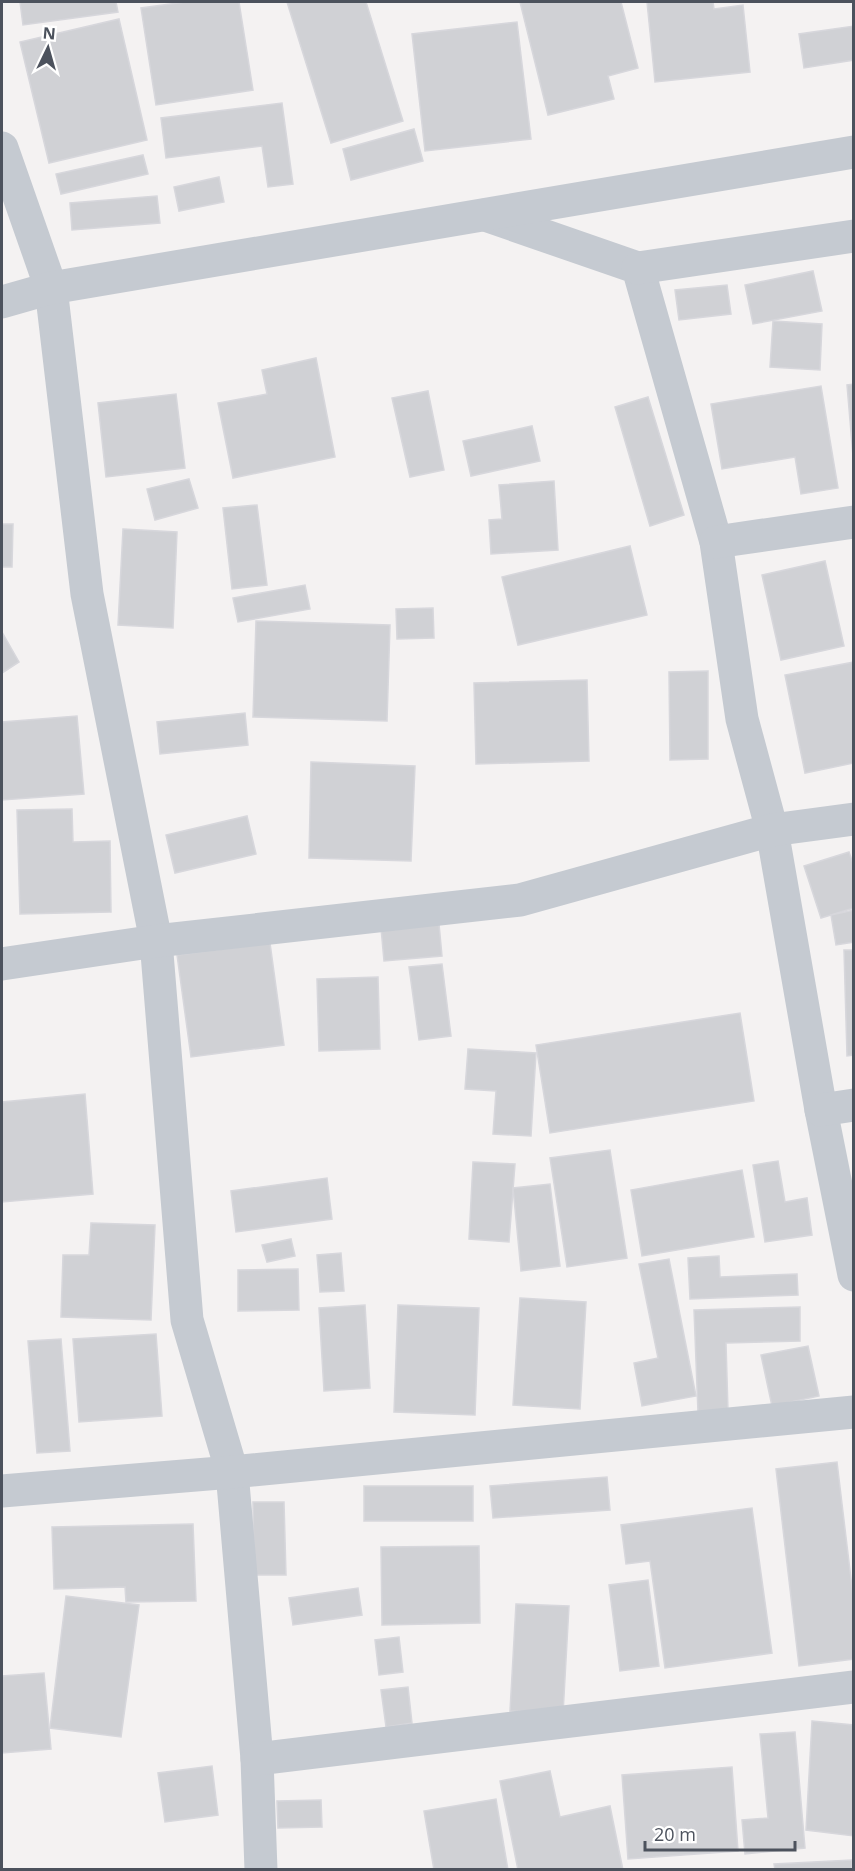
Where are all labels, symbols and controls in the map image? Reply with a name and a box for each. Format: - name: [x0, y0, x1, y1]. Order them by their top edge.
- north arrow: [18, 18, 78, 78]
- text: N: [42, 22, 57, 45]
- scale bar: [645, 1814, 795, 1852]
- text: 20 m: [654, 1822, 696, 1846]

